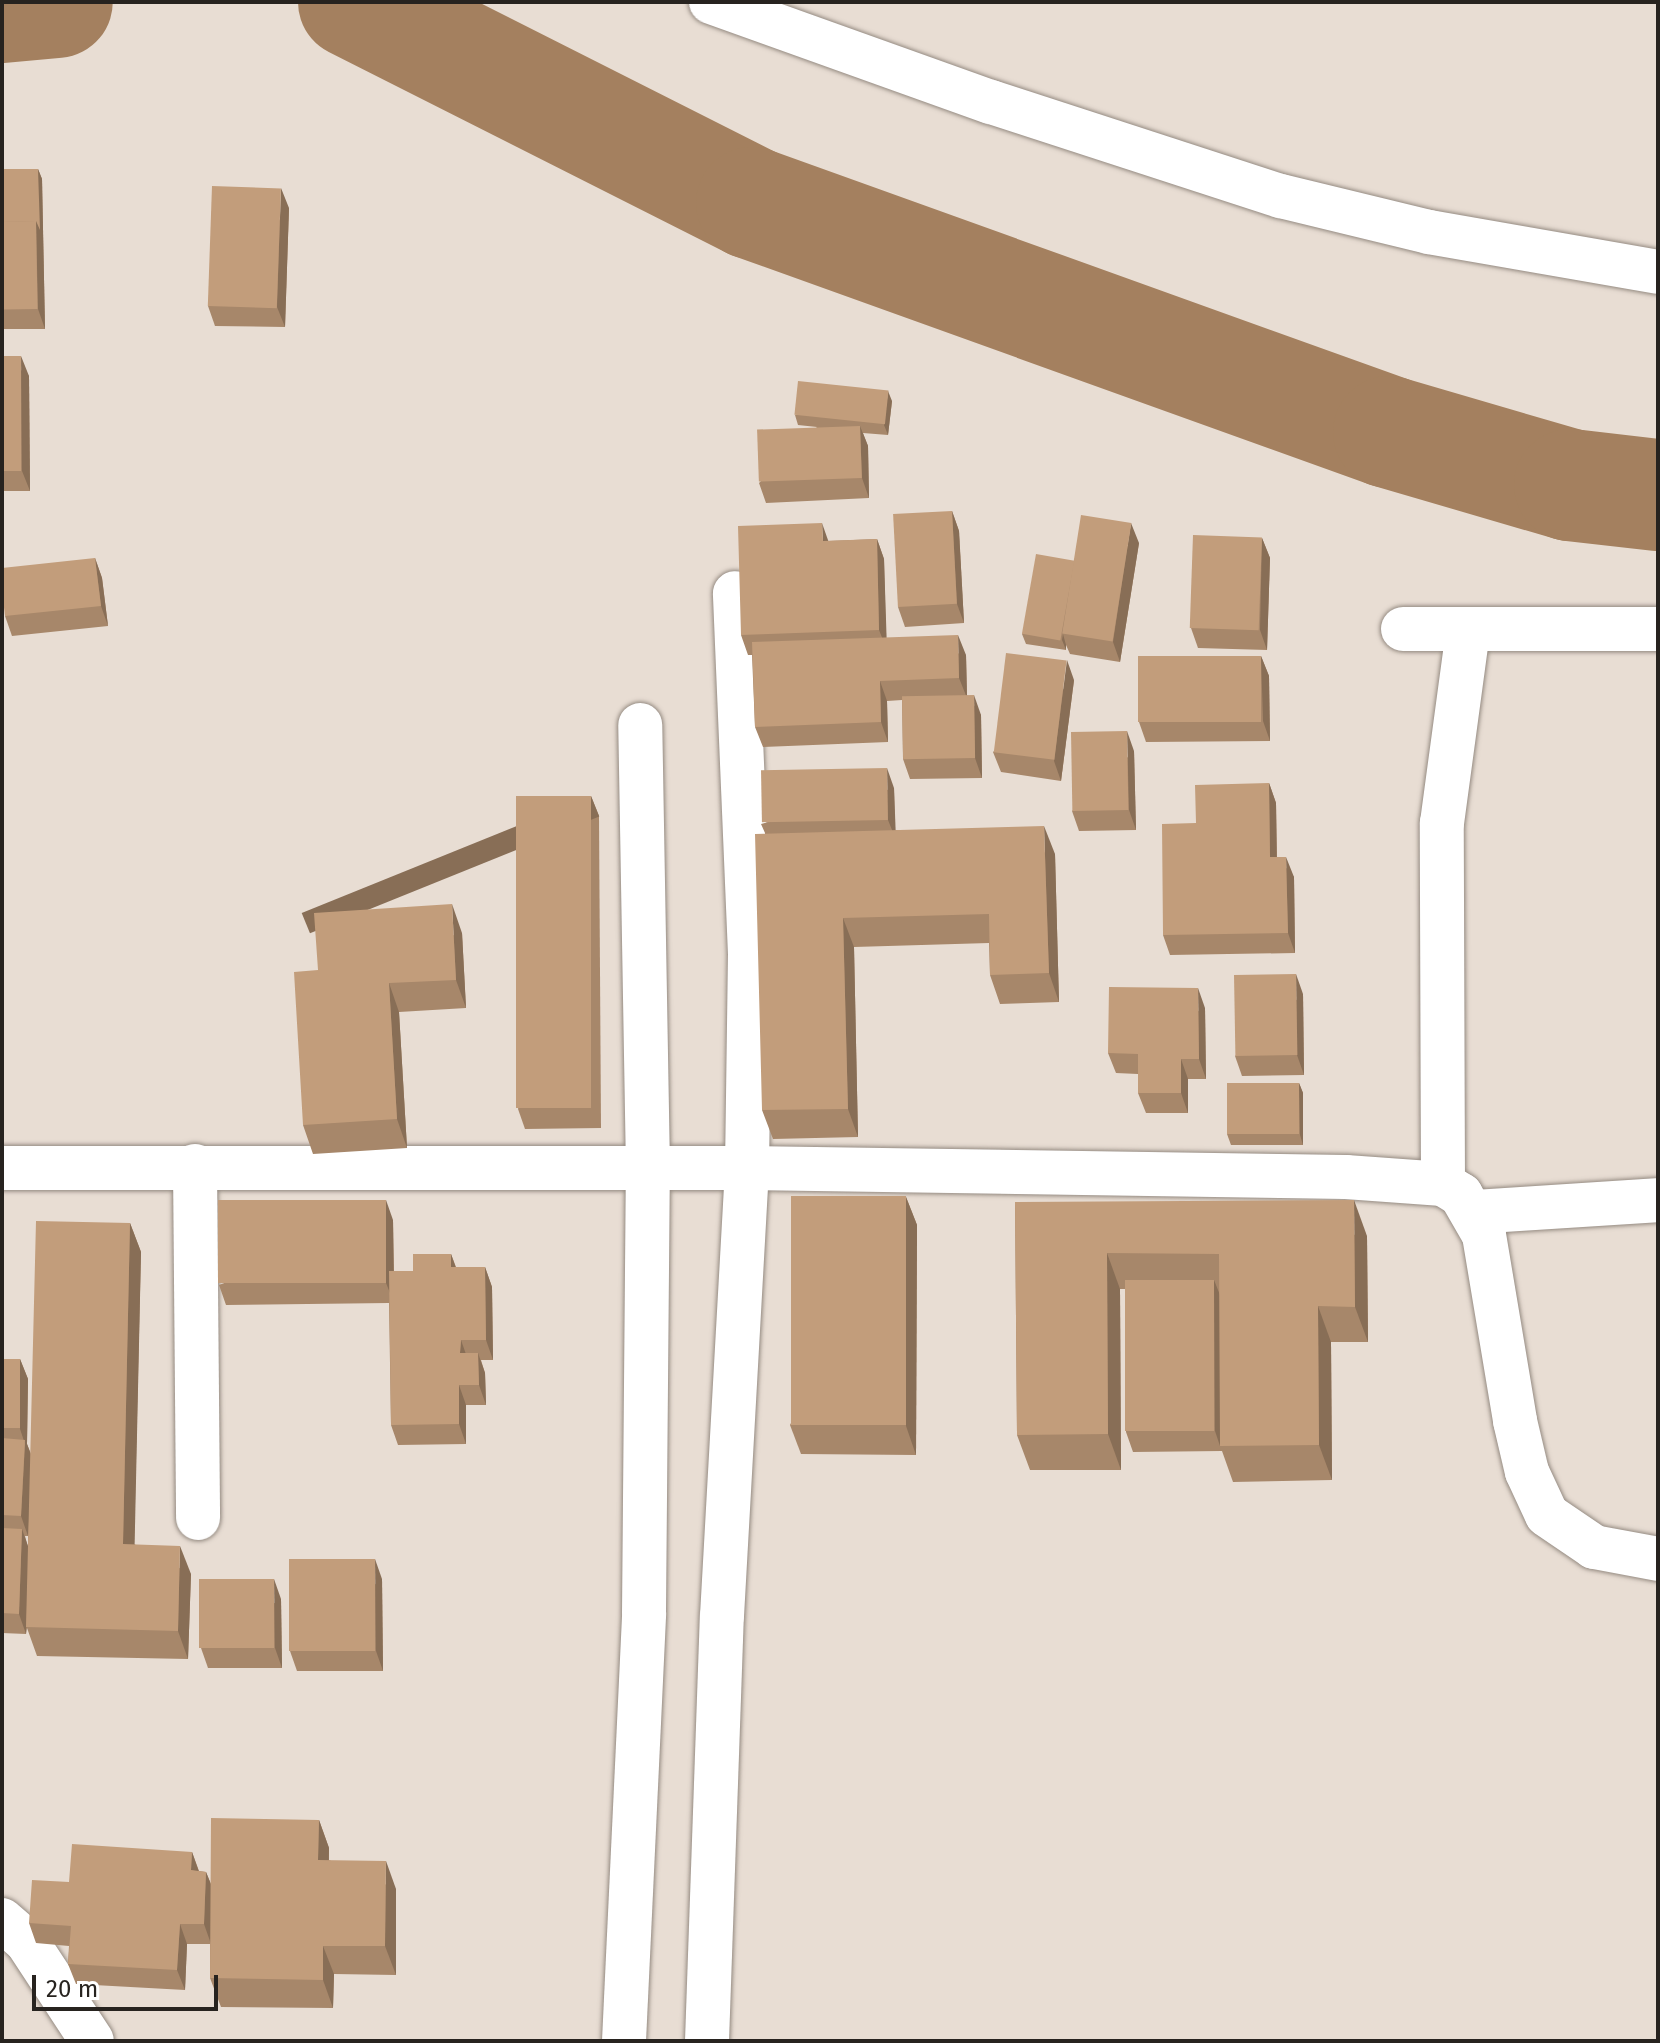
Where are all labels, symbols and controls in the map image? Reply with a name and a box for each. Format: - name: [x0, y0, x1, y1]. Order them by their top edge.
- scale bar: [36, 1959, 222, 2009]
- text: 20 m: [46, 1975, 98, 2003]

